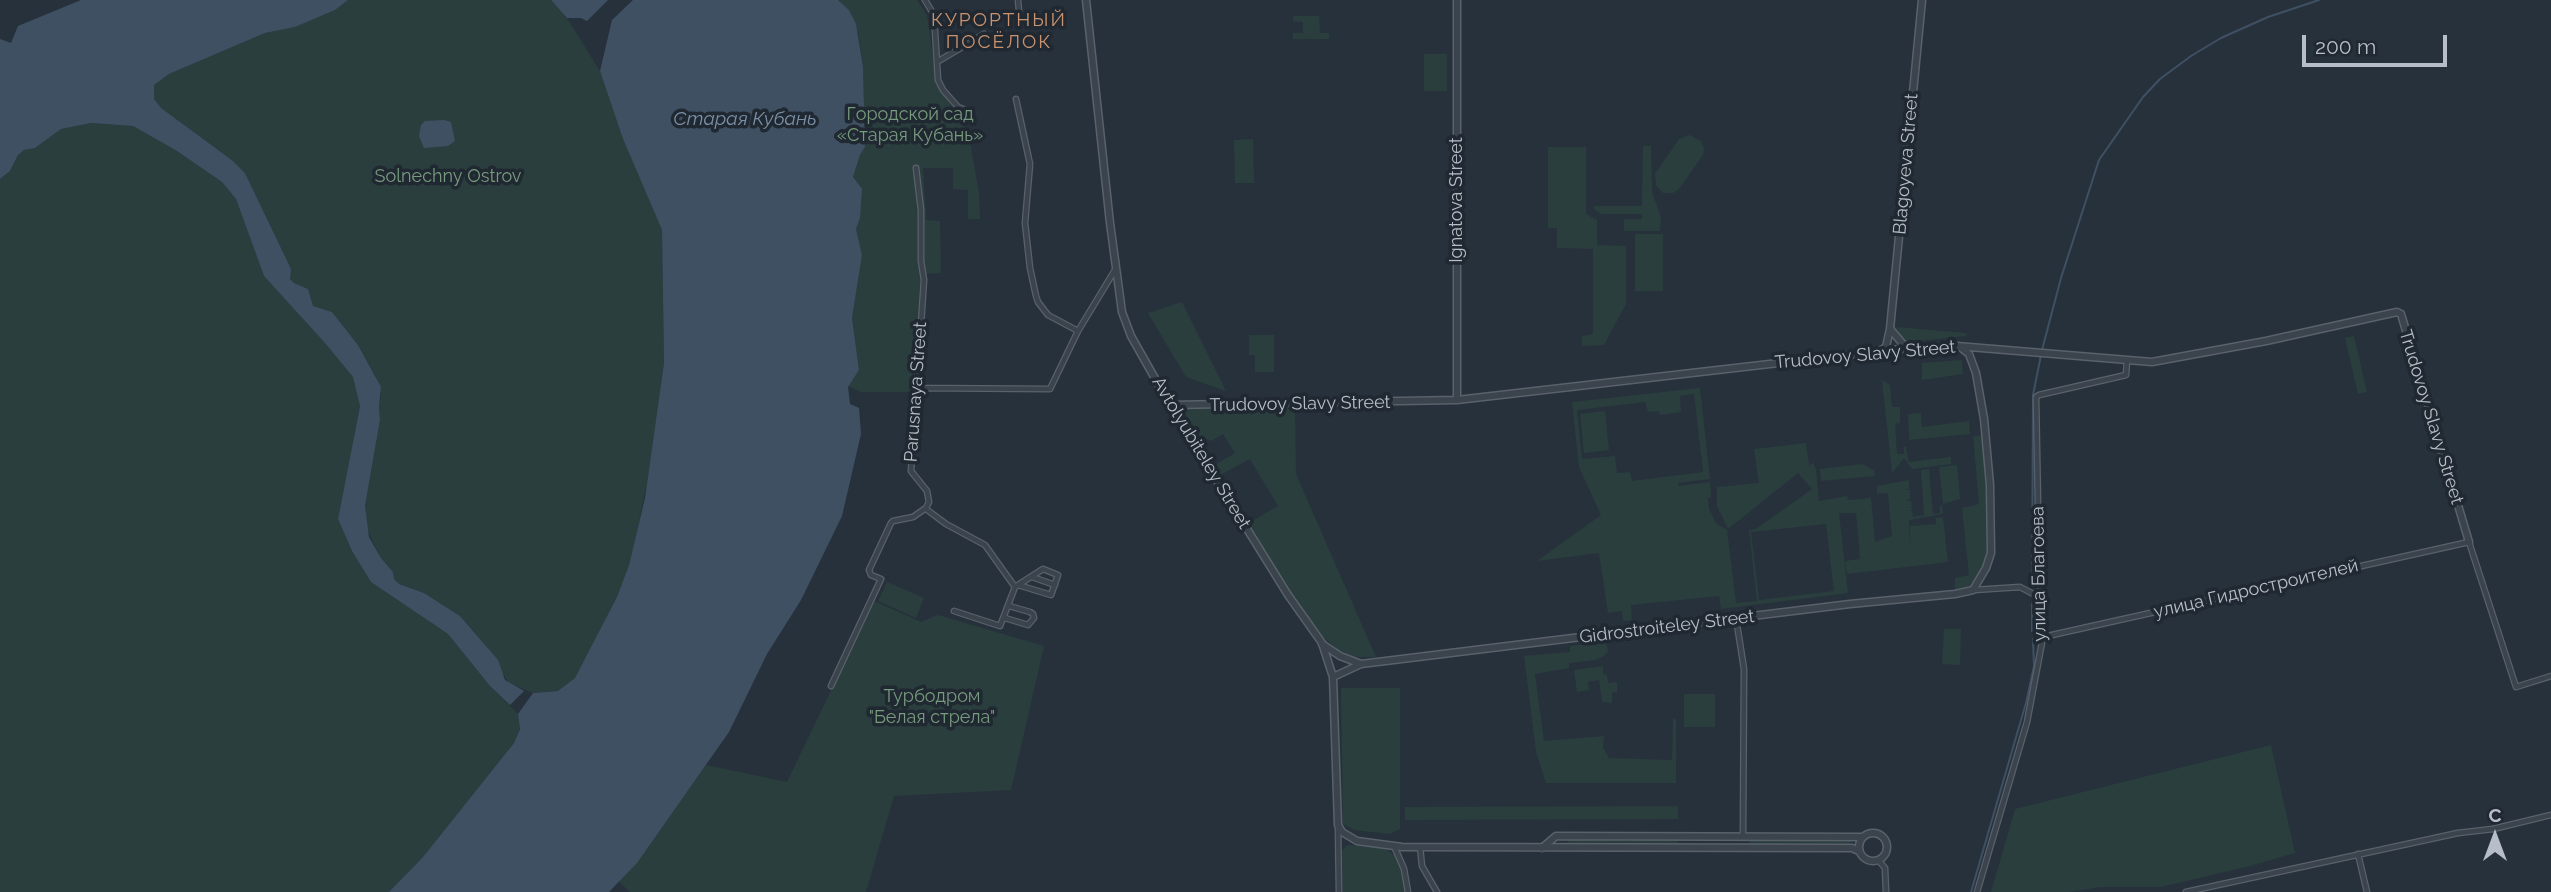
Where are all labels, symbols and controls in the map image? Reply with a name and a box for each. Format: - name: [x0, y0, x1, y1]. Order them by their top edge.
- district label: КУРОРТНЫЙ ПОСЁЛОК: [932, 9, 1066, 53]
- scale bar: [2306, 21, 2451, 65]
- text: 200 m: [2315, 34, 2376, 59]
- street label: Blagoyeva Street: [1889, 93, 1923, 235]
- park label: Городской сад «Старая Кубань»: [837, 104, 983, 146]
- water label: Старая Кубань: [673, 108, 817, 130]
- street label: Ignatova Street: [1446, 137, 1468, 263]
- park label: Solnechny Ostrov: [375, 166, 521, 188]
- street label: Parusnaya Street: [900, 321, 932, 463]
- street label: Trudovoy Slavy Street: [2394, 327, 2468, 507]
- street label: Trudovoy Slavy Street: [1774, 336, 1956, 374]
- street label: Avtolyubiteley Street: [1147, 373, 1255, 533]
- street label: Trudovoy Slavy Street: [1209, 392, 1391, 416]
- street label: улица Благоева: [2027, 506, 2051, 642]
- street label: улица Гидростроителей: [2152, 555, 2360, 623]
- street label: Gidrostroiteley Street: [1578, 606, 1756, 648]
- park label: Турбодром "Белая стрела": [869, 686, 995, 728]
- north arrow: [2460, 801, 2530, 871]
- text: С: [2488, 804, 2502, 826]

